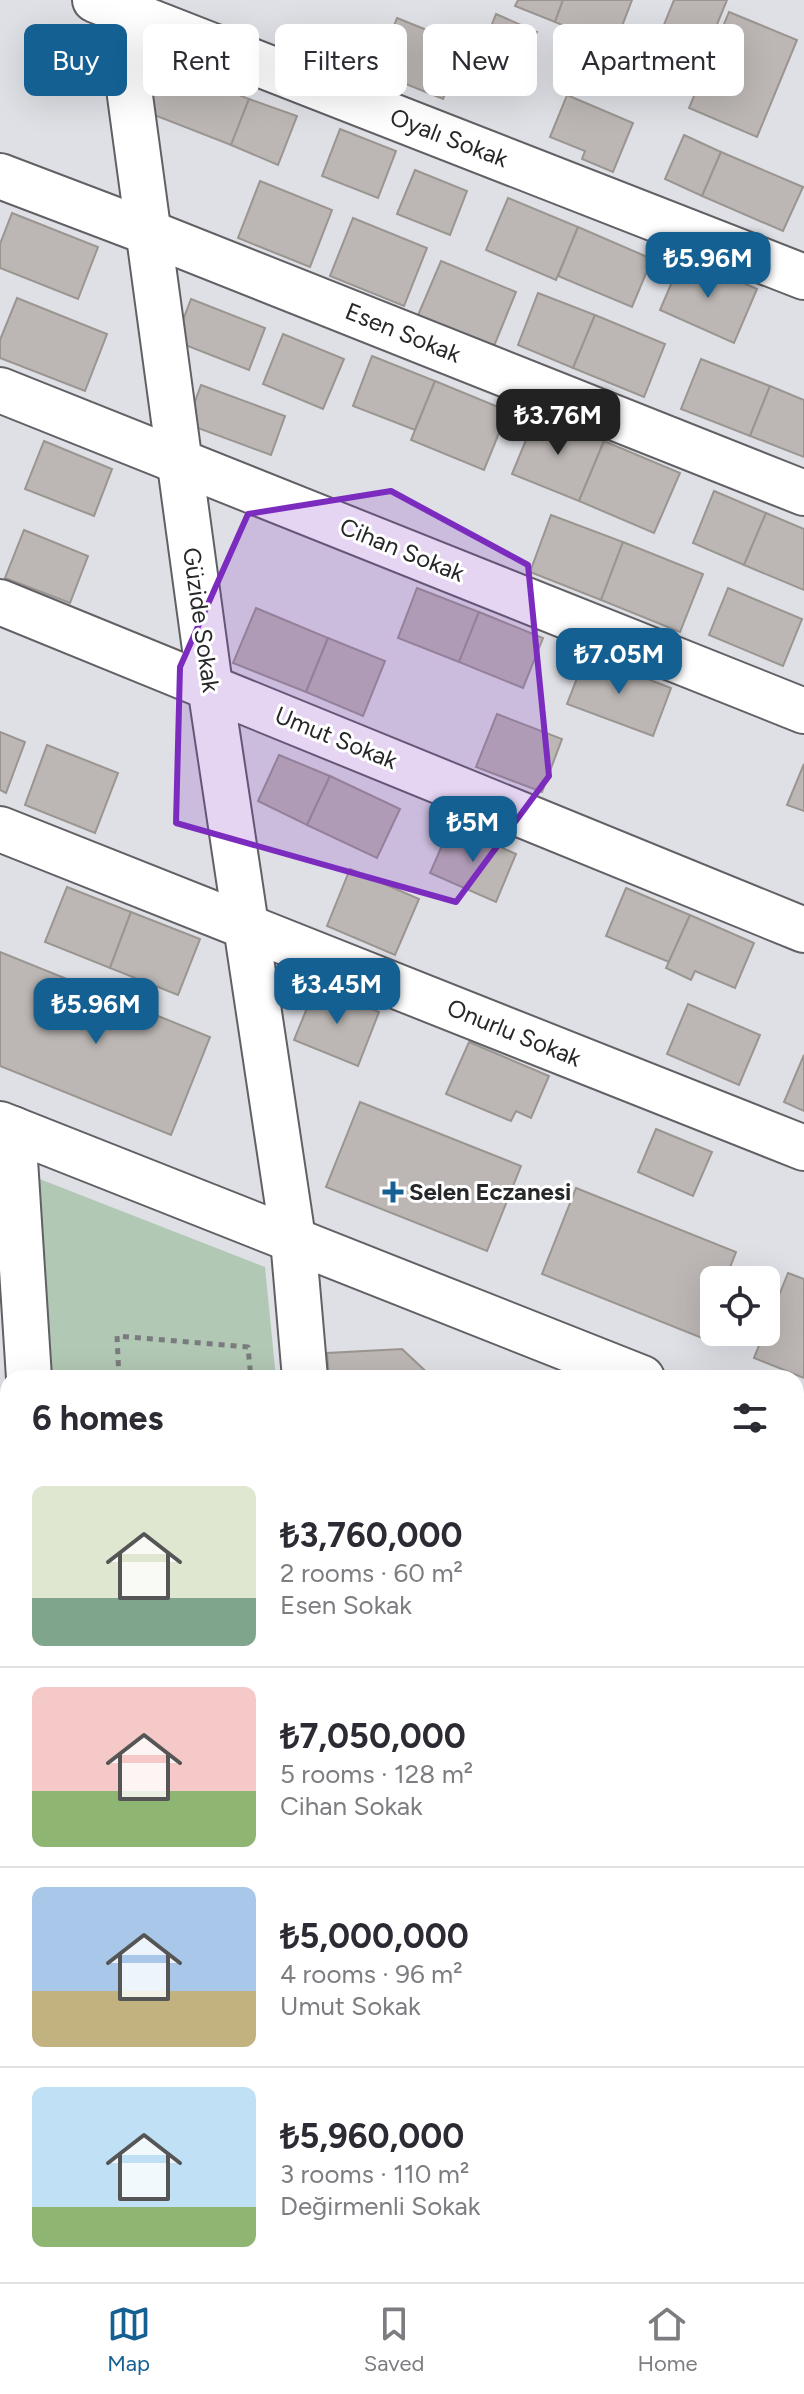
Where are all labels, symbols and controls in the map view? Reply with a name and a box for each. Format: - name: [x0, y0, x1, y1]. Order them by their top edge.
- chip: Buy: [24, 24, 127, 96]
- chip: Rent: [143, 24, 259, 96]
- chip: Filters: [275, 24, 407, 96]
- chip: New: [423, 24, 537, 96]
- chip: Apartment: [553, 24, 744, 96]
- street label: Oyalı Sokak: [386, 102, 513, 173]
- pin: ₺5.96M: [643, 232, 773, 300]
- text: ₺5.96M: [664, 242, 752, 274]
- street label: Esen Sokak: [341, 296, 465, 369]
- pin: ₺3.76M: [493, 389, 623, 457]
- text: ₺3.76M: [514, 399, 602, 431]
- street label: Cihan Sokak: [336, 511, 469, 588]
- street label: Güzide Sokak: [177, 546, 226, 695]
- pin: ₺7.05M: [554, 628, 684, 696]
- text: ₺7.05M: [574, 638, 664, 670]
- street label: Umut Sokak: [271, 700, 402, 775]
- pin: ₺5M: [434, 796, 512, 864]
- text: ₺5M: [447, 806, 499, 838]
- pin: ₺3.45M: [272, 958, 402, 1026]
- text: ₺3.45M: [292, 968, 382, 1000]
- pin: ₺5.96M: [31, 978, 161, 1046]
- text: ₺5.96M: [52, 988, 140, 1020]
- street label: Onurlu Sokak: [443, 992, 586, 1073]
- place label: Selen Eczanesi: [409, 1177, 571, 1206]
- marker: Selen Eczanesi: [384, 1183, 402, 1201]
- map controls: [700, 1266, 780, 1346]
- button: locate: [700, 1266, 780, 1346]
- icon: filters: [728, 1396, 772, 1440]
- text: 6 homes: [32, 1398, 163, 1439]
- text: ₺3,760,000: [280, 1515, 463, 1556]
- icon: home: [96, 1518, 192, 1614]
- text: 2 rooms · 60 m²: [280, 1557, 463, 1589]
- text: Esen Sokak: [280, 1589, 412, 1621]
- text: ₺7,050,000: [280, 1716, 466, 1757]
- icon: home: [96, 1719, 192, 1815]
- text: 5 rooms · 128 m²: [280, 1758, 473, 1790]
- text: Cihan Sokak: [280, 1790, 423, 1822]
- text: ₺5,000,000: [280, 1916, 469, 1957]
- icon: home: [96, 1919, 192, 2015]
- text: 4 rooms · 96 m²: [280, 1958, 463, 1990]
- text: Umut Sokak: [280, 1990, 421, 2022]
- text: ₺5,960,000: [280, 2116, 464, 2157]
- icon: home: [96, 2119, 192, 2215]
- text: 3 rooms · 110 m²: [280, 2158, 469, 2190]
- text: Değirmenli Sokak: [280, 2190, 480, 2222]
- tab: Map: [107, 2302, 151, 2377]
- tab: Saved: [364, 2302, 424, 2377]
- tab: Home: [637, 2302, 697, 2377]

